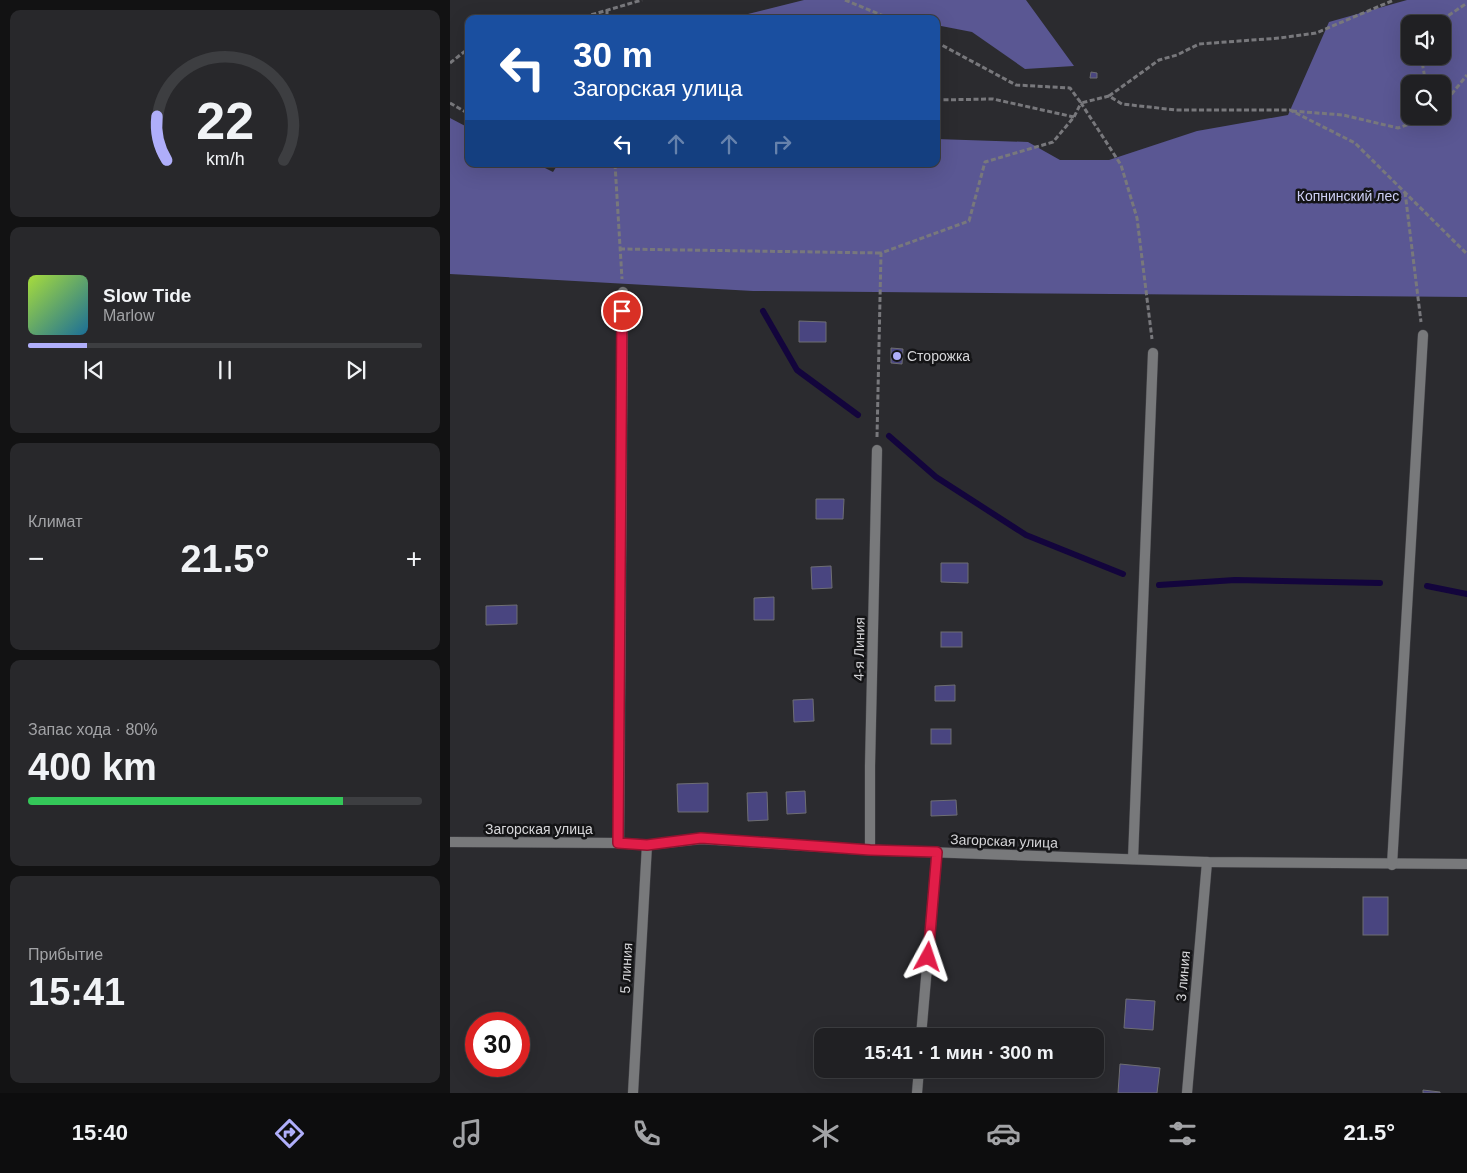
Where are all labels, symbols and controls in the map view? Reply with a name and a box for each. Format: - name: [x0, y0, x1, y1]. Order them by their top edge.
- map controls: [1401, 15, 1451, 125]
- button: sound: [1401, 15, 1451, 65]
- icon: left: [490, 35, 555, 100]
- text: 30 m: [573, 35, 653, 74]
- button: search: [1401, 75, 1451, 125]
- text: Загорская улица: [573, 76, 742, 101]
- text: 22: [196, 92, 254, 150]
- icon: left: [609, 130, 637, 158]
- icon: ahead: [662, 130, 690, 158]
- icon: ahead: [715, 130, 743, 158]
- icon: right: [768, 130, 796, 158]
- text: km/h: [206, 149, 244, 169]
- park label: Копнинский лес: [1297, 188, 1399, 204]
- text: Slow Tide: [103, 285, 191, 306]
- pin: [601, 290, 643, 332]
- icon: arrive: [608, 297, 636, 325]
- text: Marlow: [103, 307, 155, 324]
- place label: Сторожка: [907, 348, 970, 364]
- marker: Сторожка: [891, 350, 903, 362]
- icon: previous: [80, 356, 108, 384]
- icon: pause: [211, 356, 239, 384]
- icon: next: [342, 356, 370, 384]
- text: Климат: [28, 513, 82, 530]
- text: 21.5°: [180, 538, 270, 580]
- text: −: [28, 543, 44, 574]
- text: +: [406, 543, 422, 574]
- street label: 4-я Линия: [850, 617, 868, 681]
- text: Запас хода · 80%: [28, 721, 157, 738]
- text: 400 km: [28, 746, 157, 788]
- street label: Загорская улица: [485, 821, 593, 837]
- street label: Загорская улица: [950, 831, 1058, 851]
- position arrow: [901, 930, 953, 982]
- street label: 5 линия: [617, 942, 635, 994]
- text: Прибытие: [28, 946, 103, 963]
- street label: 3 линия: [1173, 950, 1193, 1002]
- text: 15:41: [28, 971, 125, 1013]
- speed limit sign: 30: [465, 1012, 530, 1077]
- text: 15:41 · 1 мин · 300 m: [864, 1042, 1054, 1063]
- icon: directions: [272, 1116, 307, 1151]
- icon: music: [450, 1116, 485, 1151]
- icon: phone: [629, 1116, 664, 1151]
- icon: climate: [808, 1116, 843, 1151]
- icon: car: [986, 1116, 1021, 1151]
- icon: filters: [1165, 1116, 1200, 1151]
- text: 15:40: [72, 1120, 128, 1145]
- text: 21.5°: [1343, 1120, 1395, 1145]

